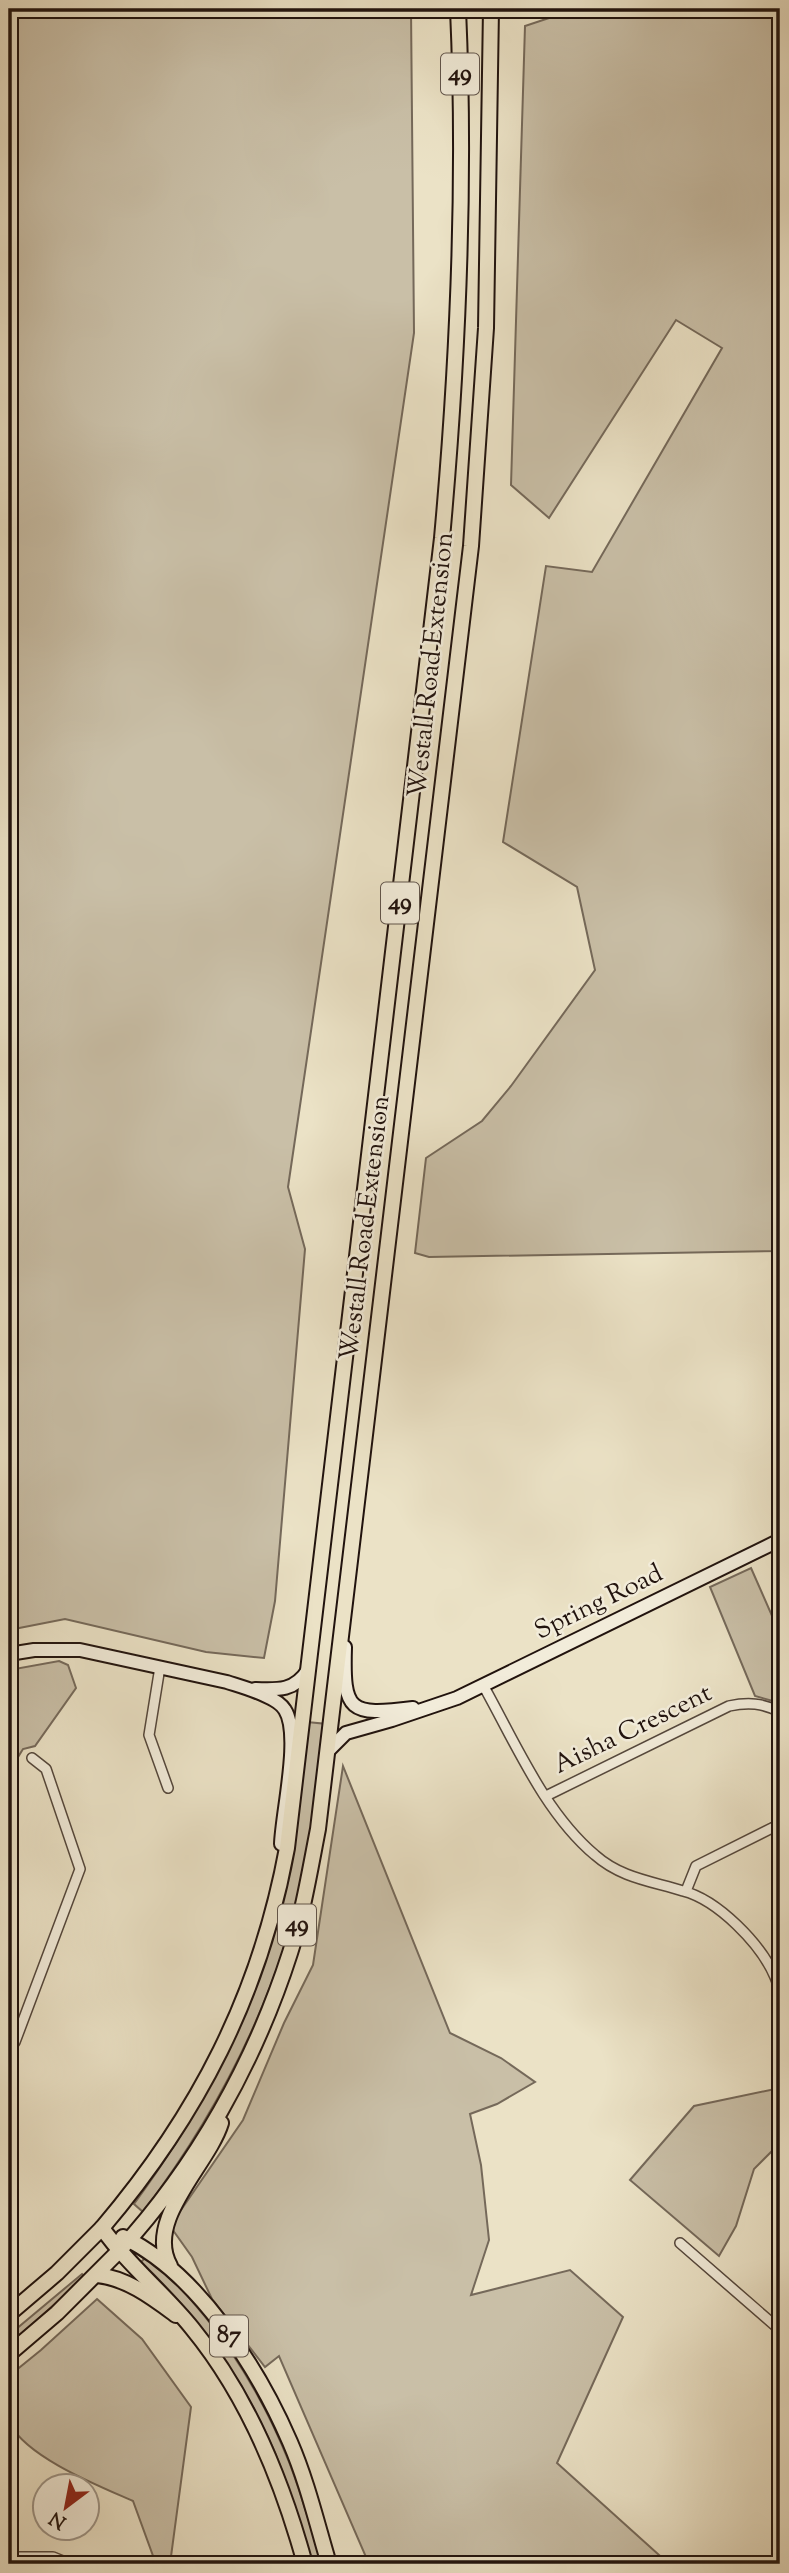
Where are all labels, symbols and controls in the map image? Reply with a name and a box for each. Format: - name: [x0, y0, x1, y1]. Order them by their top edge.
- road number: 49: [441, 54, 479, 94]
- street label: Westall Road Extension: [400, 530, 464, 800]
- road number: 49: [381, 882, 419, 923]
- street label: Westall Road Extension: [331, 1093, 401, 1363]
- street label: Spring Road: [528, 1556, 670, 1650]
- street label: Aisha Crescent: [548, 1676, 719, 1784]
- road number: 49: [278, 1904, 316, 1946]
- road number: 87: [210, 2316, 248, 2356]
- north arrow: [32, 2472, 102, 2542]
- text: N: [45, 2504, 72, 2535]

